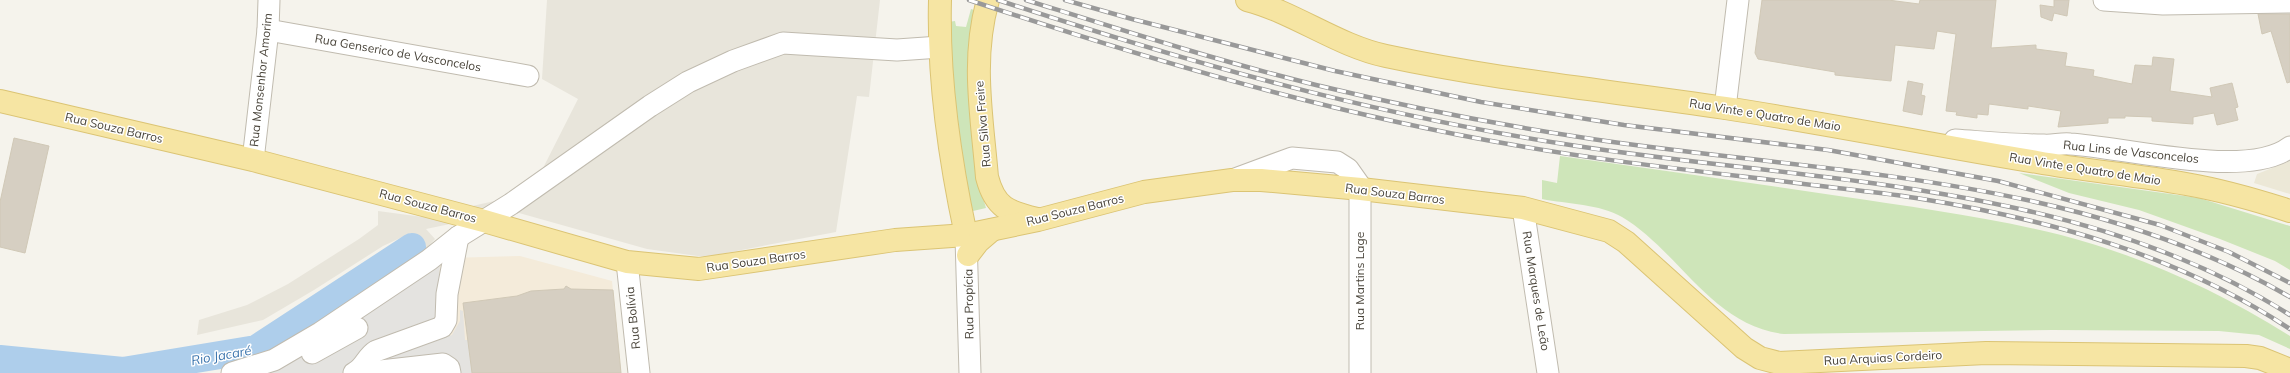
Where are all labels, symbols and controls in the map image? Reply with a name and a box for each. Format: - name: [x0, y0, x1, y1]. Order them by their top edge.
- street label: Rua Monsenhor Amorim: [246, 12, 275, 148]
- street label: Rua Genserico de Vasconcelos: [314, 30, 483, 75]
- street label: Rua Silva Freire: [971, 80, 994, 168]
- street label: Rua Vinte e Quatro de Maio: [1688, 95, 1842, 134]
- street label: Rua Souza Barros: [64, 109, 165, 146]
- street label: Rua Lins de Vasconcelos: [2062, 137, 2200, 166]
- street label: Rua Vinte e Quatro de Maio: [2008, 149, 2162, 188]
- street label: Rua Souza Barros: [1344, 180, 1446, 207]
- street label: Rua Souza Barros: [378, 185, 478, 226]
- street label: Rua Souza Barros: [1024, 190, 1125, 229]
- street label: Rua Marques de Leão: [1520, 230, 1553, 352]
- street label: Rua Martins Lage: [1352, 232, 1367, 330]
- street label: Rua Souza Barros: [705, 246, 807, 275]
- street label: Rua Propícia: [960, 269, 977, 339]
- street label: Rua Bolívia: [622, 286, 643, 350]
- water label: Rio Jacaré: [190, 342, 252, 368]
- street label: Rua Arquias Cordeiro: [1823, 347, 1943, 368]

